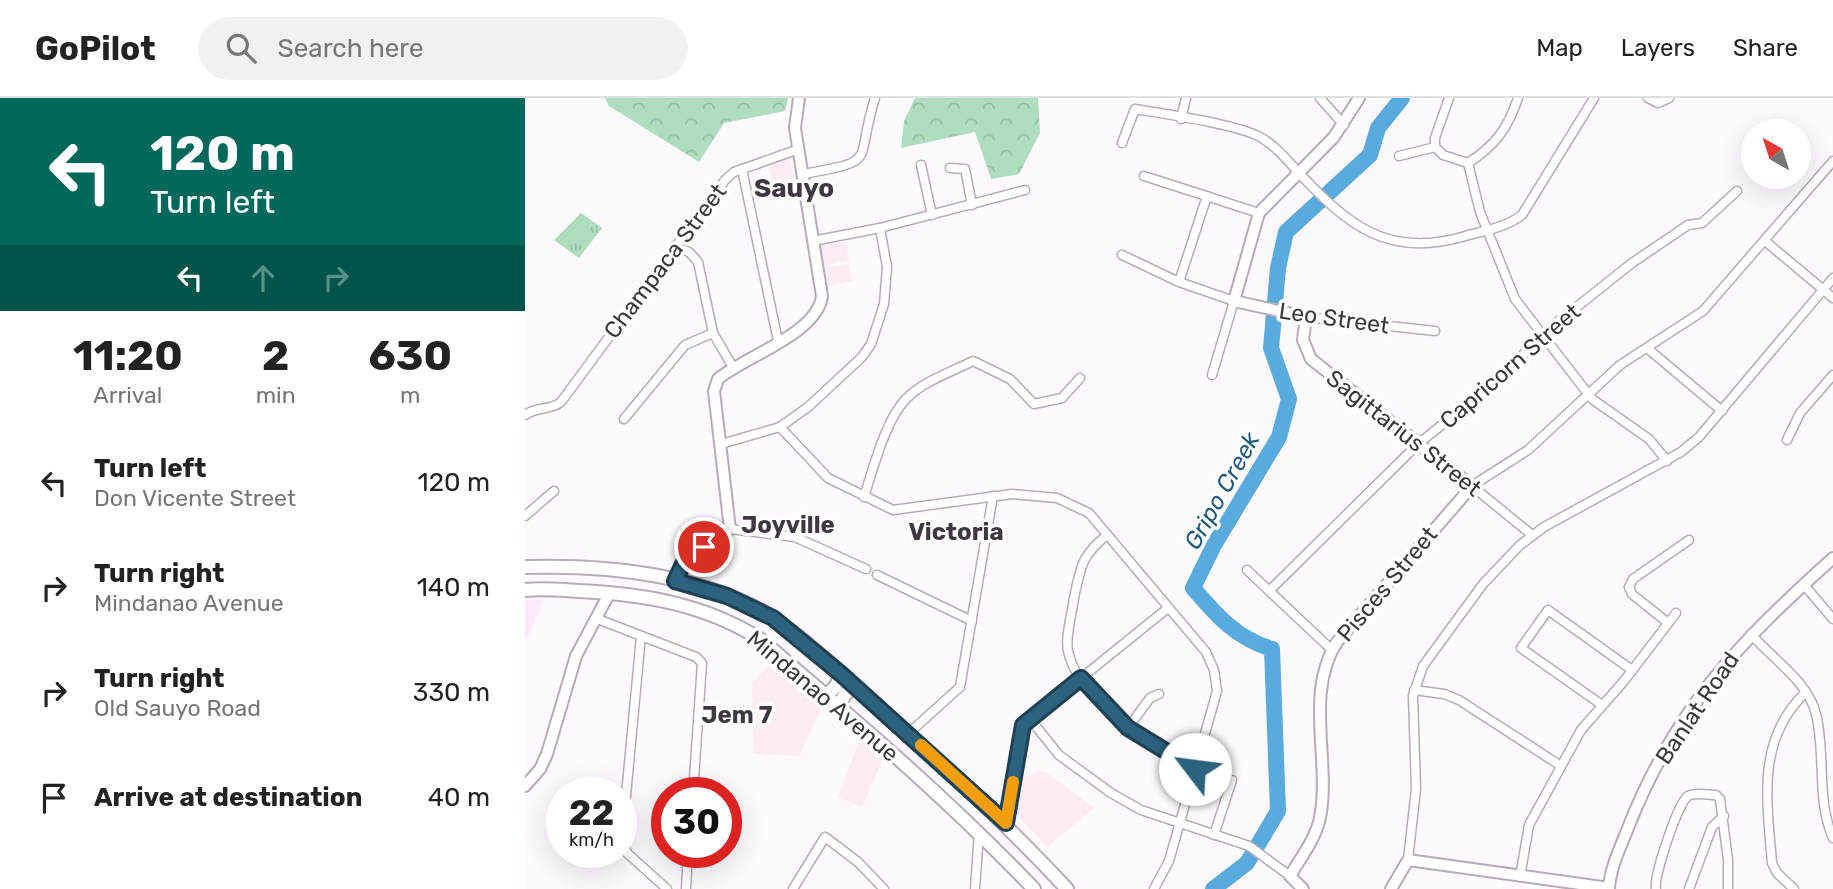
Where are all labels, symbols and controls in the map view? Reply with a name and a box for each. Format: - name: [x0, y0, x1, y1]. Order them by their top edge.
- search box: [198, 17, 688, 80]
- text: GoPilot: [35, 29, 156, 68]
- icon: search: [222, 29, 260, 67]
- text: Search here: [278, 33, 423, 64]
- text: Map: [1536, 34, 1583, 62]
- text: Layers: [1621, 34, 1695, 62]
- text: Share: [1733, 34, 1798, 62]
- north arrow: [1741, 119, 1811, 189]
- map controls: [1741, 119, 1811, 189]
- text: 120 m: [150, 124, 295, 182]
- icon: left: [35, 126, 126, 217]
- district label: Sauyo: [754, 173, 834, 204]
- street label: Champaca Street: [598, 178, 732, 344]
- text: Turn left: [150, 183, 275, 221]
- icon: left: [171, 259, 209, 297]
- icon: ahead: [244, 259, 282, 297]
- icon: right: [317, 259, 355, 297]
- street label: Leo Street: [1277, 296, 1391, 340]
- street label: Capricorn Street: [1434, 297, 1586, 435]
- text: 11:20: [73, 331, 183, 381]
- text: 2: [262, 331, 289, 381]
- text: 630: [369, 331, 452, 381]
- street label: Sagittarius Street: [1321, 364, 1487, 502]
- text: Arrival: [93, 381, 162, 409]
- text: min: [256, 381, 296, 409]
- text: m: [400, 381, 421, 409]
- water label: Gripo Creek: [1178, 427, 1266, 554]
- text: Turn left: [94, 453, 206, 484]
- icon: left: [35, 464, 73, 502]
- text: 120 m: [418, 467, 490, 498]
- text: Don Vicente Street: [94, 484, 296, 512]
- district label: Joyville: [741, 511, 835, 539]
- pin: [674, 517, 734, 577]
- district label: Victoria: [908, 518, 1004, 546]
- street label: Pisces Street: [1331, 521, 1443, 647]
- icon: arrive: [685, 528, 723, 566]
- text: Turn right: [94, 558, 224, 589]
- icon: right: [35, 569, 73, 607]
- text: 140 m: [417, 572, 490, 603]
- text: Mindanao Avenue: [94, 589, 284, 617]
- street label: Mindanao Avenue: [741, 624, 905, 768]
- street label: Banlat Road: [1649, 647, 1745, 769]
- text: Turn right: [94, 663, 224, 694]
- icon: right: [35, 674, 73, 712]
- text: 330 m: [413, 677, 490, 708]
- text: Old Sauyo Road: [94, 694, 261, 722]
- district label: Jem 7: [701, 701, 773, 729]
- position arrow: [1158, 732, 1232, 806]
- speed limit sign: 30: [651, 777, 742, 868]
- icon: arrive: [35, 779, 73, 817]
- text: Arrive at destination: [94, 782, 362, 813]
- text: 40 m: [428, 782, 490, 813]
- text: 22: [569, 792, 614, 834]
- text: km/h: [569, 829, 614, 851]

